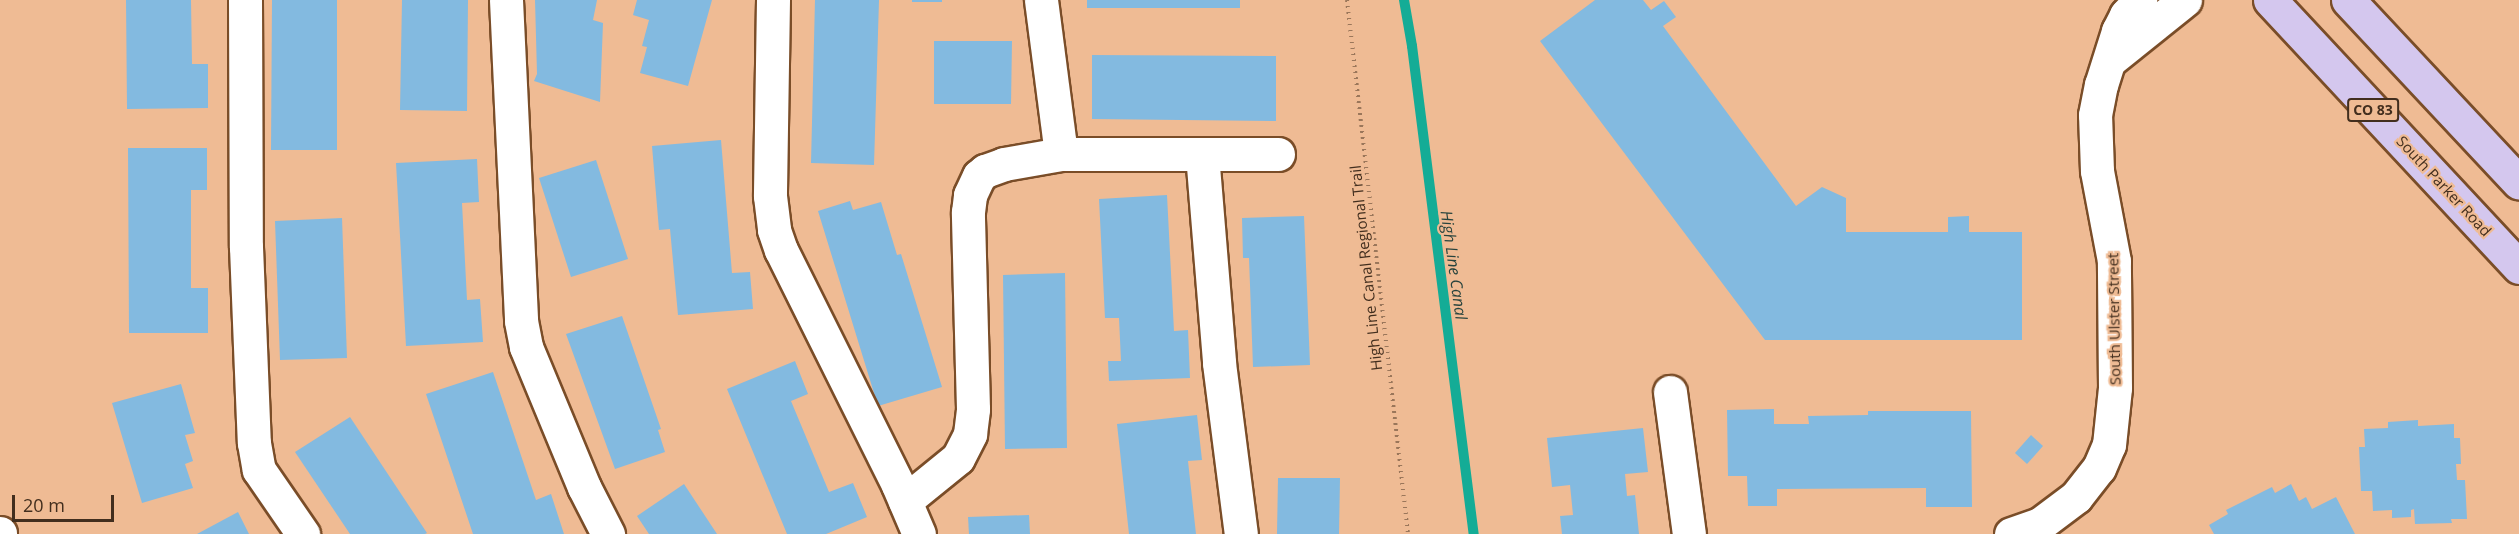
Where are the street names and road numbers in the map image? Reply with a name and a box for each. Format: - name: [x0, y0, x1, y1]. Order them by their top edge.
- road number: CO 83: [2346, 99, 2400, 121]
- street label: South Parker Road: [2393, 132, 2495, 240]
- street label: High Line Canal Regional Trail: [1346, 164, 1386, 372]
- street label: South Ulster Street: [2104, 253, 2124, 385]

